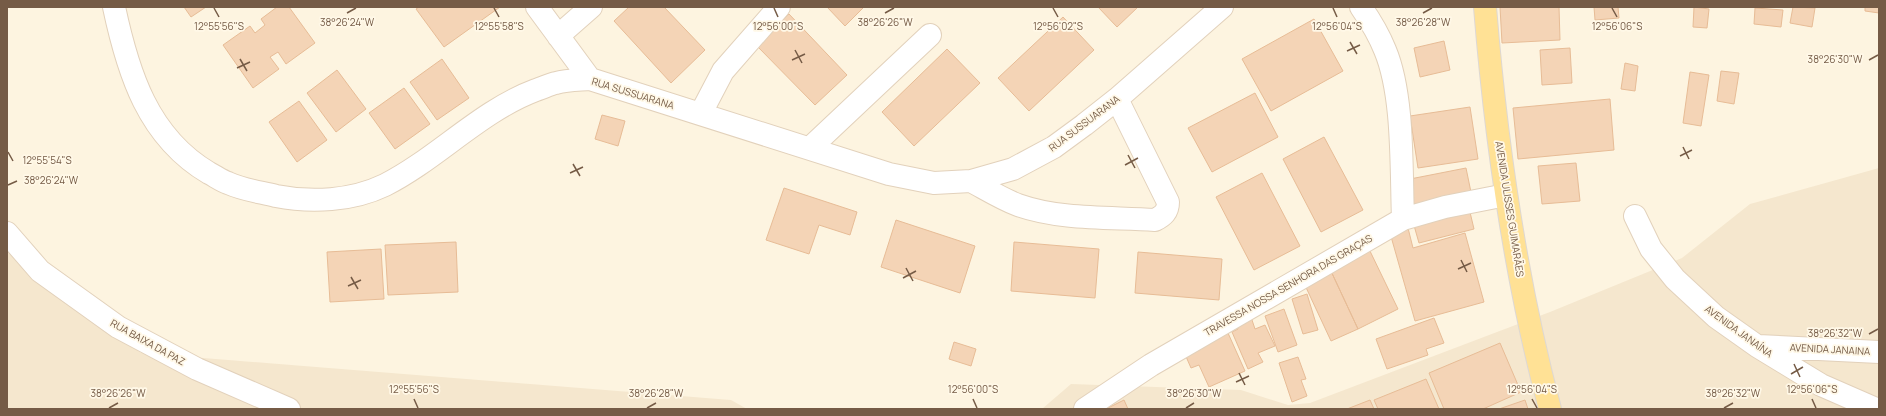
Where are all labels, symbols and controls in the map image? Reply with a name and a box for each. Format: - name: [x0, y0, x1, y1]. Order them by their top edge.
- text: 38°26'24"W: [320, 15, 375, 29]
- text: 38°26'26"W: [857, 15, 913, 29]
- text: 38°26'28"W: [1396, 15, 1451, 29]
- text: 12°55'56"S: [194, 19, 244, 33]
- text: 12°55'58"S: [474, 19, 524, 33]
- text: 12°56'00"S: [753, 19, 803, 33]
- text: 12°56'02"S: [1033, 19, 1083, 33]
- text: 12°56'04"S: [1312, 19, 1362, 33]
- text: 12°56'06"S: [1592, 19, 1642, 33]
- text: 38°26'30"W: [1808, 52, 1863, 66]
- street label: RUA SUSSUARANA: [590, 74, 677, 112]
- street label: RUA SUSSUARANA: [1046, 91, 1123, 154]
- street label: AVENIDA ULISSES GUIMARÃES: [1492, 140, 1528, 278]
- text: 12°55'54"S: [22, 153, 72, 167]
- text: 38°26'24"W: [24, 173, 79, 187]
- street label: TRAVESSA NOSSA SENHORA DAS GRAÇAS: [1201, 231, 1375, 339]
- street label: AVENIDA JANAÍNA: [1702, 302, 1776, 361]
- street label: RUA BAIXA DA PAZ: [108, 316, 188, 368]
- text: 38°26'32"W: [1808, 326, 1863, 340]
- street label: AVENIDA JANAINA: [1789, 340, 1871, 358]
- text: 12°55'56"S: [389, 382, 439, 396]
- text: 12°56'00"S: [948, 382, 998, 396]
- text: 12°56'04"S: [1507, 382, 1557, 396]
- text: 12°56'06"S: [1787, 382, 1837, 396]
- text: 38°26'26"W: [90, 386, 146, 400]
- text: 38°26'28"W: [629, 386, 684, 400]
- text: 38°26'30"W: [1167, 386, 1222, 400]
- text: 38°26'32"W: [1706, 386, 1761, 400]

